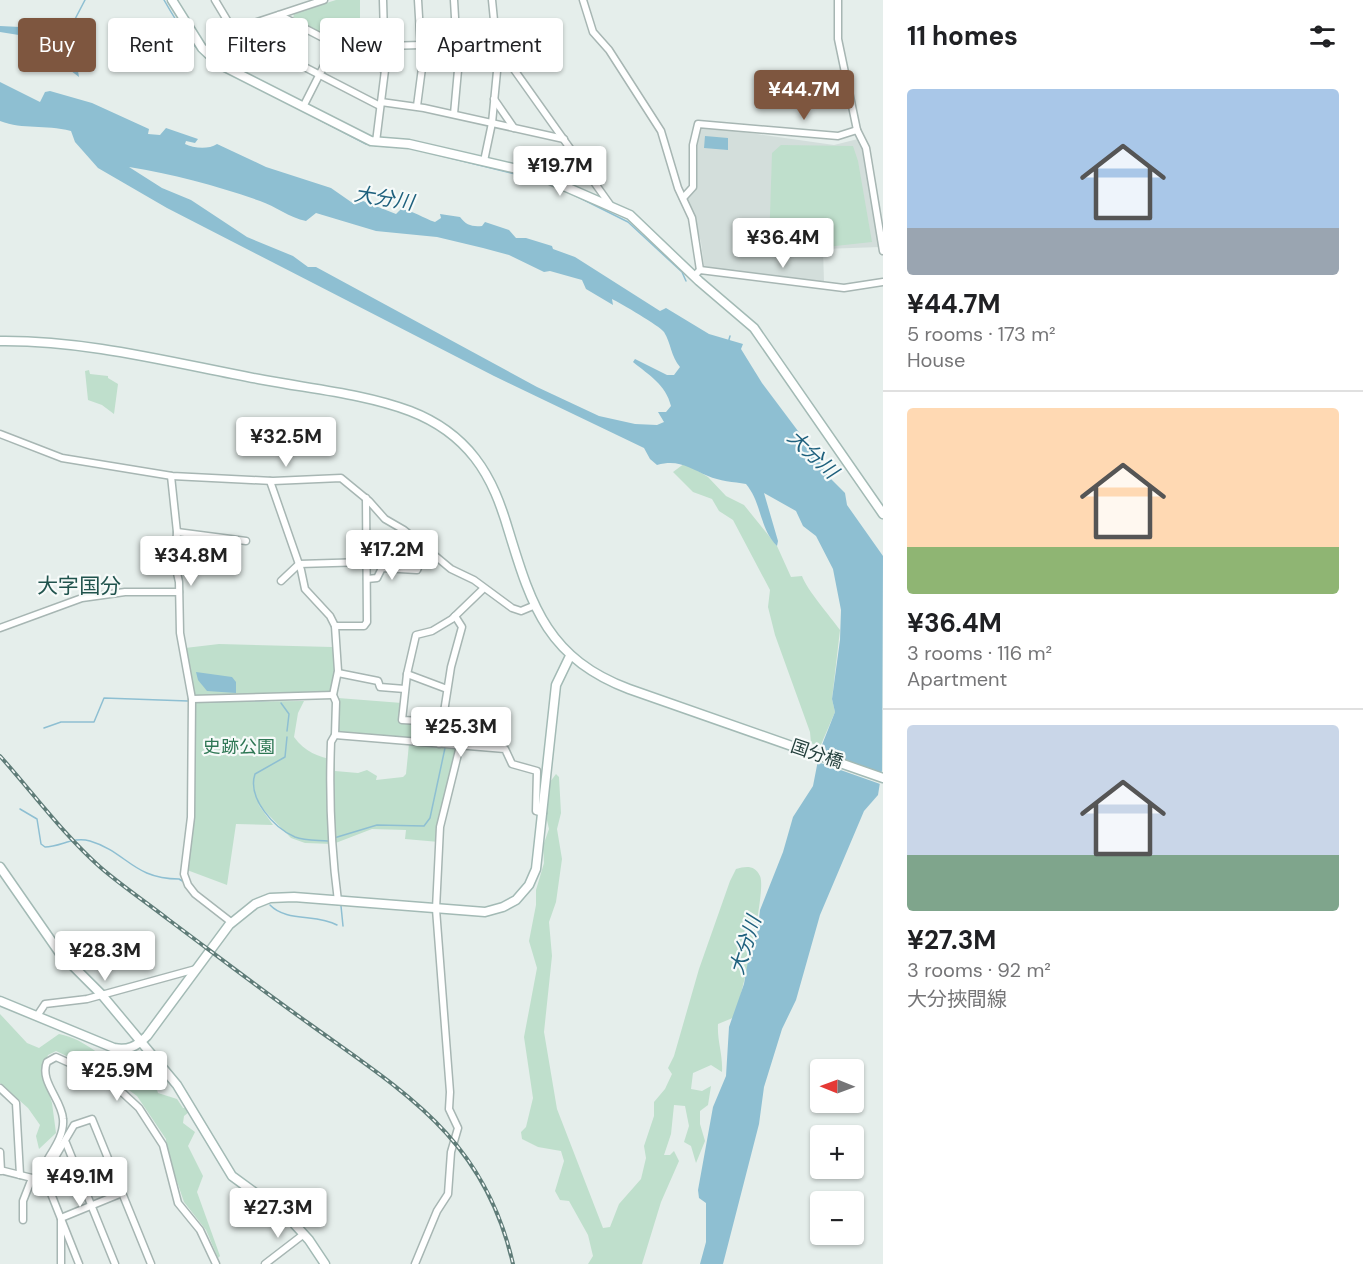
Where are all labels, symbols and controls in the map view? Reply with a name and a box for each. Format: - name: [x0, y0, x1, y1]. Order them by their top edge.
- chip: Buy: [18, 18, 96, 72]
- chip: Rent: [108, 18, 194, 72]
- chip: Filters: [206, 18, 308, 72]
- chip: New: [320, 18, 404, 72]
- chip: Apartment: [416, 18, 563, 72]
- text: 11 homes: [907, 19, 1018, 53]
- icon: filters: [1306, 20, 1339, 53]
- pin: ¥44.7M: [755, 70, 853, 121]
- text: ¥44.7M: [768, 76, 840, 102]
- icon: home: [1069, 128, 1177, 236]
- pin: ¥19.7M: [511, 146, 609, 197]
- text: ¥19.7M: [527, 152, 593, 178]
- water label: 大分川: [352, 180, 418, 216]
- pin: ¥36.4M: [734, 218, 832, 269]
- text: ¥36.4M: [747, 224, 819, 250]
- text: ¥44.7M: [907, 287, 1000, 321]
- text: 5 rooms · 173 m²: [907, 321, 1056, 347]
- text: House: [907, 347, 965, 373]
- pin: ¥32.5M: [237, 417, 335, 468]
- text: ¥32.5M: [250, 423, 322, 449]
- water label: 大分川: [782, 424, 845, 485]
- icon: home: [1069, 447, 1177, 555]
- pin: ¥17.2M: [343, 530, 441, 581]
- pin: ¥34.8M: [142, 536, 240, 587]
- text: ¥17.2M: [360, 536, 424, 562]
- text: ¥34.8M: [154, 542, 228, 568]
- district label: 大字国分: [37, 572, 121, 600]
- text: ¥36.4M: [907, 606, 1002, 640]
- text: 3 rooms · 116 m²: [907, 640, 1052, 666]
- text: Apartment: [907, 666, 1007, 692]
- pin: ¥25.3M: [412, 707, 510, 758]
- text: ¥25.3M: [425, 713, 497, 739]
- street label: 国分橋: [788, 734, 846, 774]
- park label: 史跡公園: [203, 735, 275, 759]
- icon: home: [1069, 764, 1177, 872]
- water label: 大分川: [723, 911, 767, 978]
- text: ¥27.3M: [907, 923, 996, 957]
- pin: ¥28.3M: [56, 931, 154, 982]
- text: ¥28.3M: [69, 937, 141, 963]
- text: 3 rooms · 92 m²: [907, 957, 1051, 983]
- text: 大分挾間線: [907, 986, 1007, 1012]
- pin: ¥25.9M: [68, 1051, 166, 1102]
- text: ¥25.9M: [81, 1057, 153, 1083]
- north arrow: [810, 1059, 864, 1113]
- map controls: [810, 1059, 864, 1245]
- button: +: [810, 1125, 864, 1179]
- pin: ¥49.1M: [31, 1157, 129, 1208]
- text: ¥49.1M: [46, 1163, 114, 1189]
- pin: ¥27.3M: [229, 1188, 327, 1239]
- button: −: [810, 1191, 864, 1245]
- text: ¥27.3M: [244, 1194, 312, 1220]

